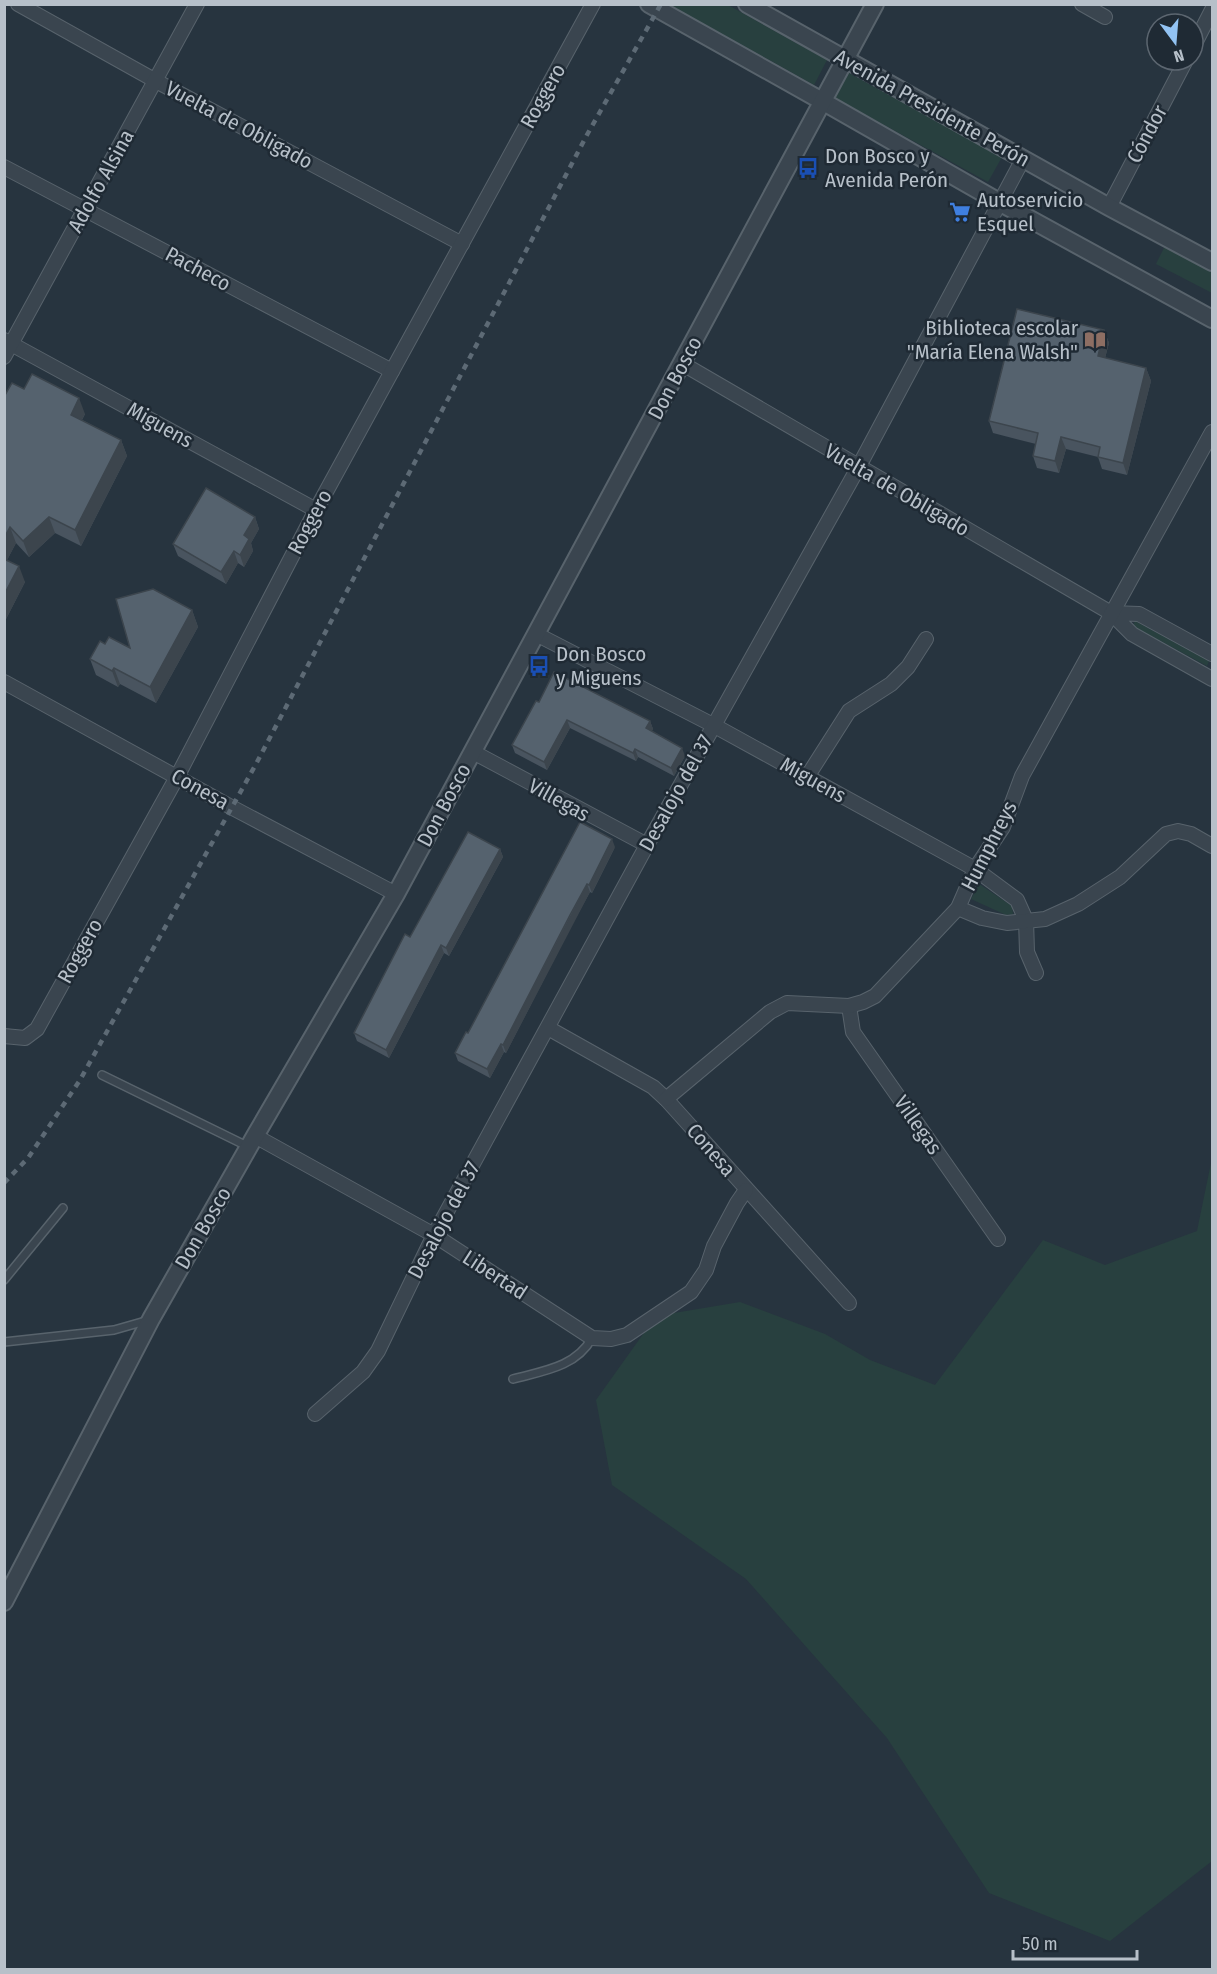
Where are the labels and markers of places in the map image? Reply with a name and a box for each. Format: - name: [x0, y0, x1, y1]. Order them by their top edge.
- place label: Don Bosco y Avenida Perón: [825, 143, 948, 193]
- bus stop icon: Don Bosco y Avenida Perón: [796, 156, 820, 180]
- place label: Autoservicio Esquel: [977, 187, 1083, 237]
- supermarket icon: Autoservicio Esquel: [948, 200, 972, 224]
- place label: Biblioteca escolar "María Elena Walsh": [907, 315, 1079, 365]
- library icon: Biblioteca escolar "María Elena Walsh": [1083, 328, 1107, 352]
- place label: Don Bosco y Miguens: [556, 641, 646, 691]
- bus stop icon: Don Bosco y Miguens: [527, 654, 551, 678]

